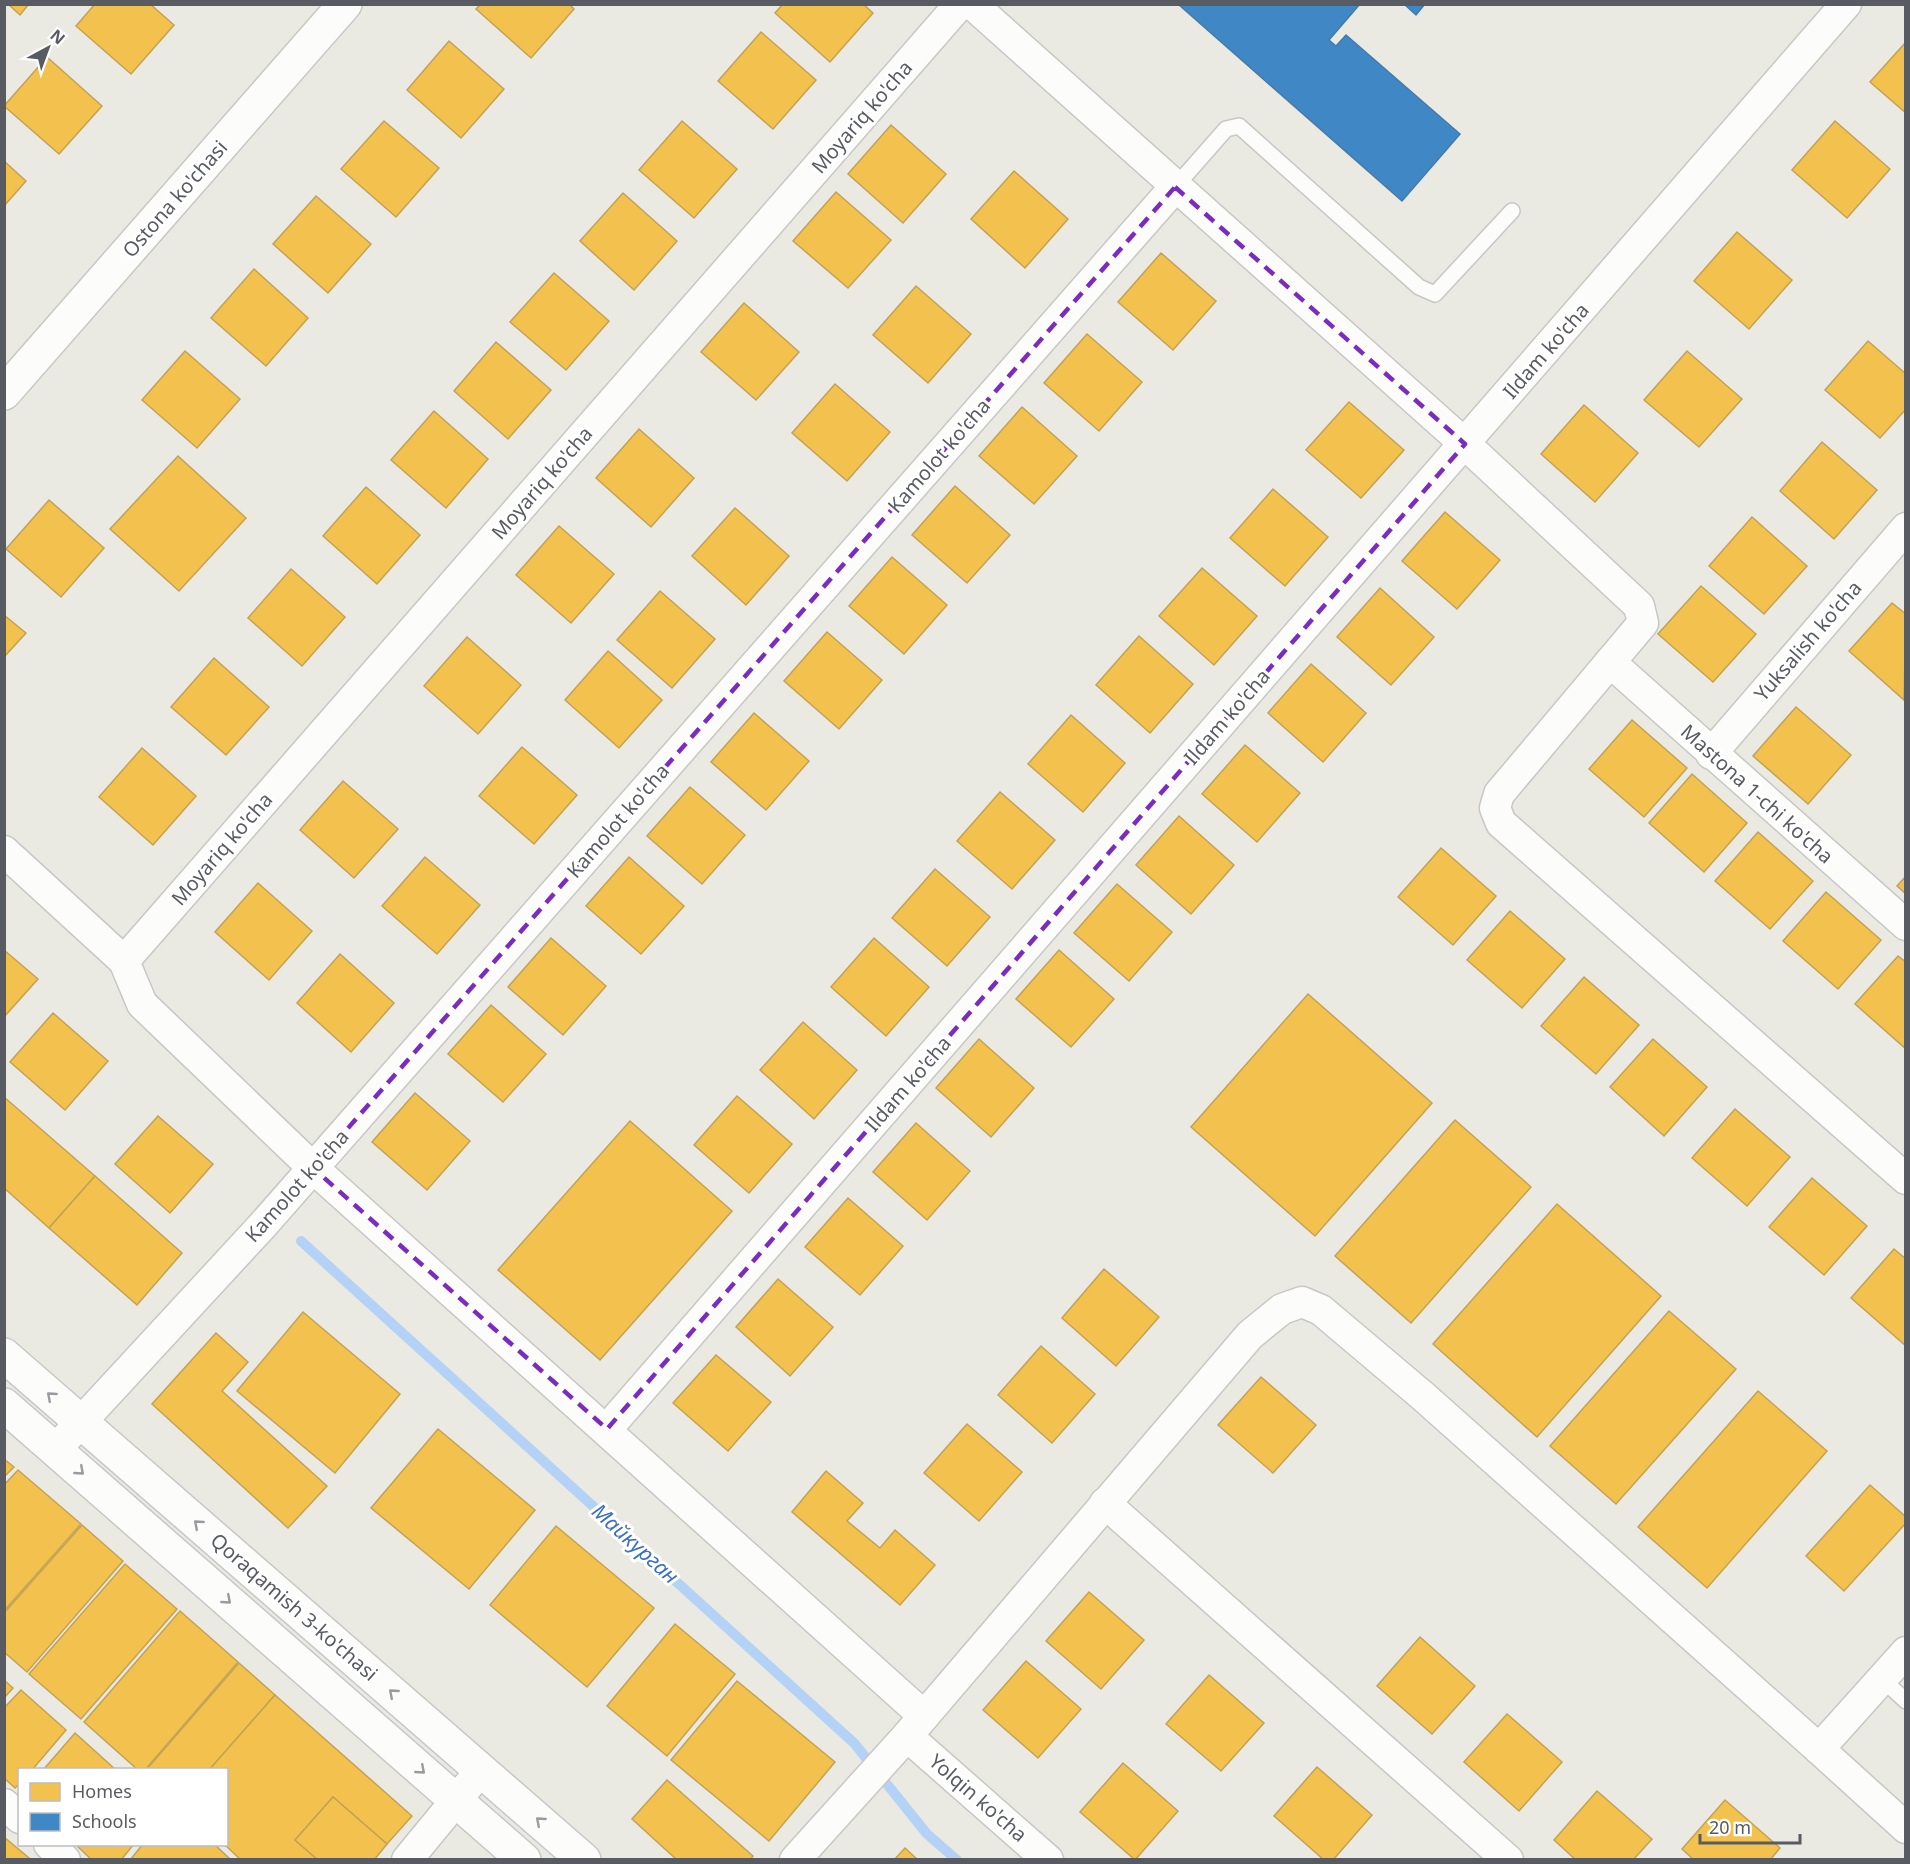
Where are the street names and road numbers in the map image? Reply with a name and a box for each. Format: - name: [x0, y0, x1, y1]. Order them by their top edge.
- street label: Moyariq ko'cha: [805, 55, 918, 179]
- street label: Ostona ko'chasi: [116, 134, 233, 263]
- street label: Ildam ko'cha: [1497, 297, 1595, 404]
- street label: Kamolot ko'cha: [881, 393, 996, 519]
- street label: Moyariq ko'cha: [485, 421, 598, 545]
- street label: Yuksalish ko'cha: [1748, 575, 1867, 707]
- street label: Ildam ko'cha: [1178, 663, 1276, 770]
- street label: Mastona 1-chi ko'cha: [1675, 718, 1839, 869]
- street label: Kamolot ko'cha: [560, 758, 675, 884]
- street label: Moyariq ko'cha: [165, 787, 278, 911]
- street label: Ildam ko'cha: [859, 1030, 957, 1137]
- street label: Kamolot ko'cha: [239, 1123, 355, 1248]
- street label: Qoraqamish 3-ko'chasi: [205, 1527, 384, 1687]
- street label: Yolqin ko'cha: [924, 1748, 1033, 1848]

